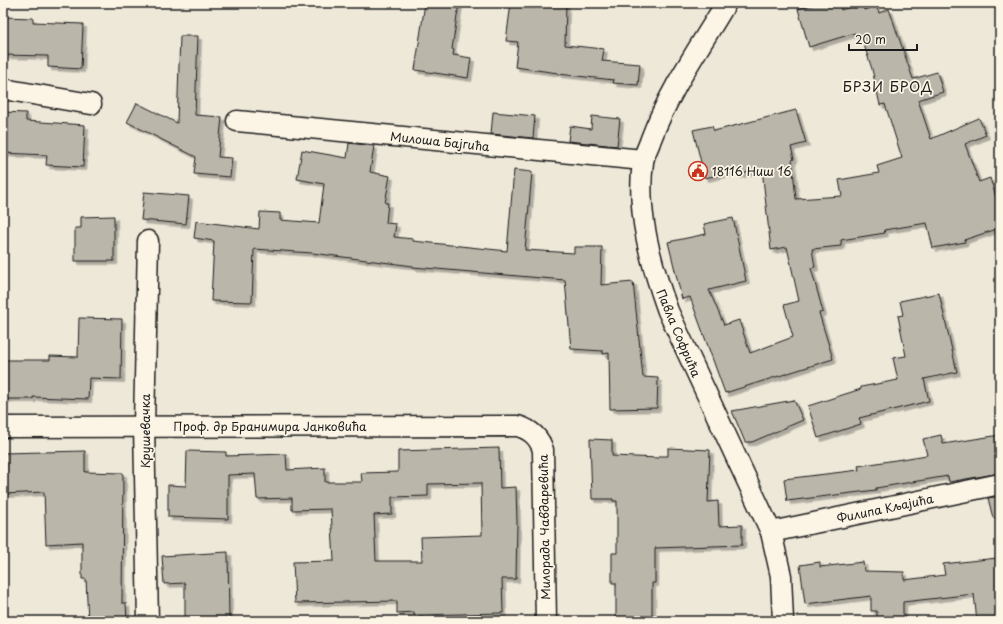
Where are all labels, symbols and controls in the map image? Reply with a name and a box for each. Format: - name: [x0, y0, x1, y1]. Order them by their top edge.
- scale bar: [849, 26, 917, 52]
- text: 20 m: [855, 30, 886, 48]
- district label: БРЗИ БРОД: [843, 76, 933, 97]
- street label: Милоша Бајгића: [389, 127, 491, 155]
- public building icon: 18116 Ниш 16: [687, 160, 709, 182]
- place label: 18116 Ниш 16: [712, 162, 791, 180]
- street label: Павла Софрића: [652, 286, 706, 380]
- street label: Крушевачка: [136, 393, 154, 468]
- street label: Проф. др Бранимира Јанковића: [173, 417, 367, 435]
- street label: Милорада Чавдаревића: [534, 454, 554, 600]
- street label: Филипа Кљајића: [835, 489, 935, 527]

